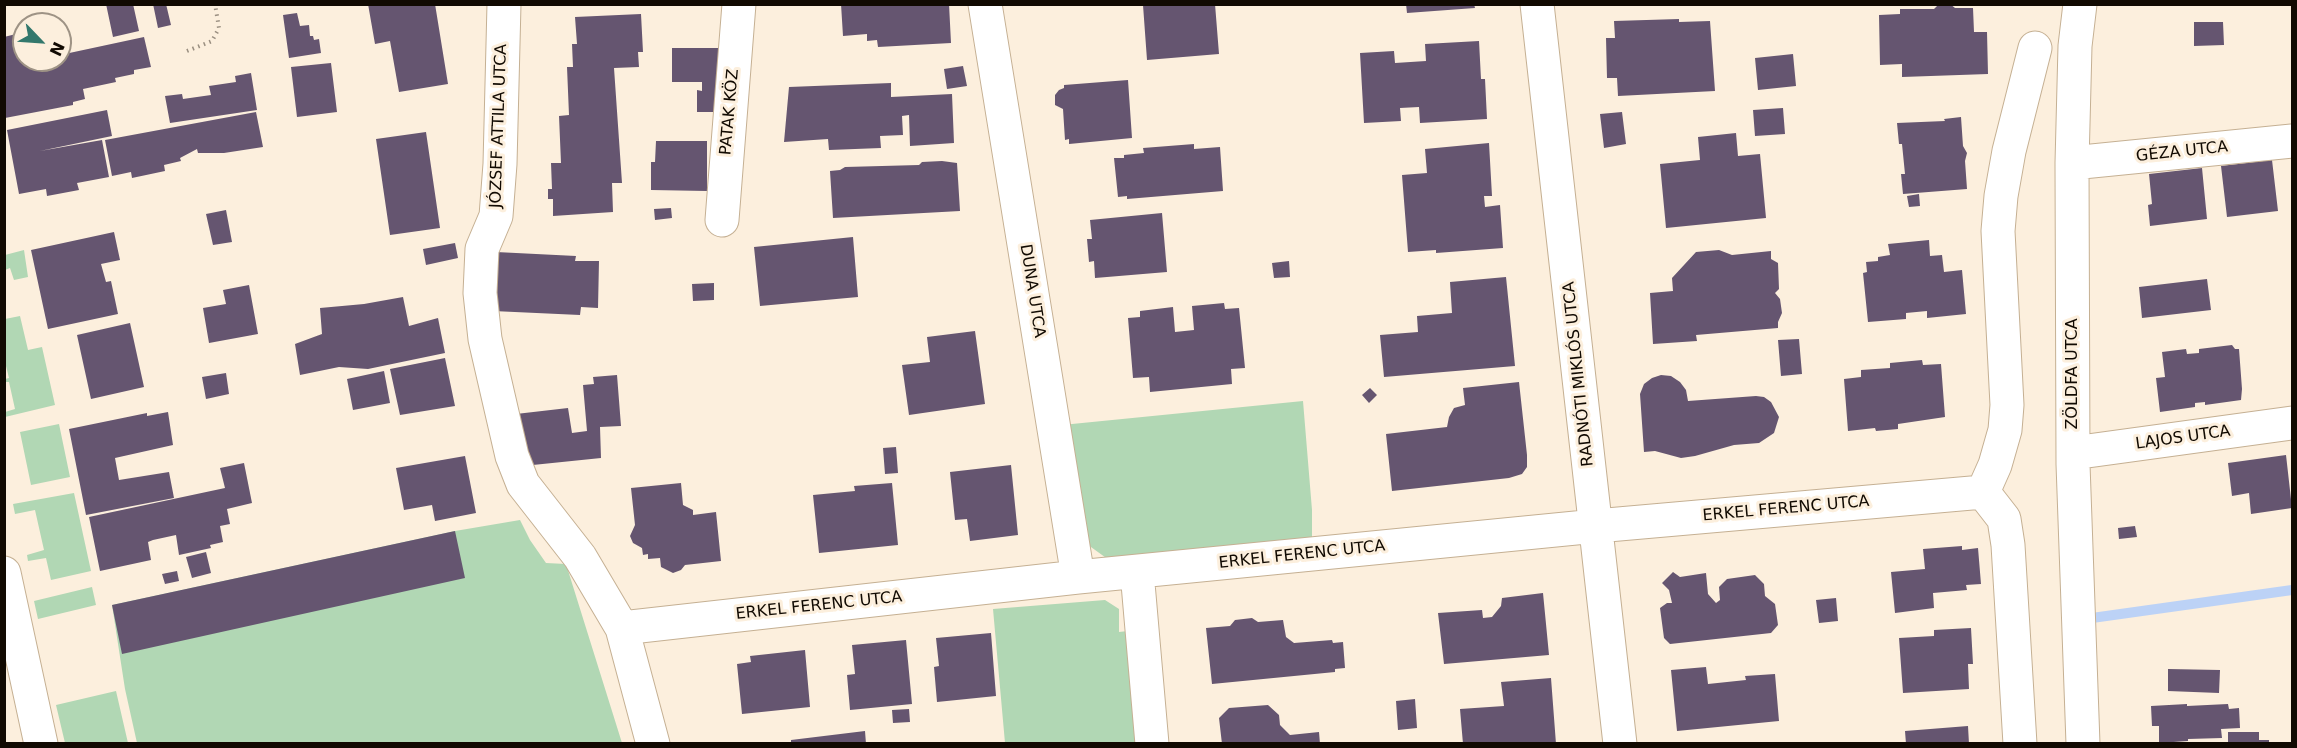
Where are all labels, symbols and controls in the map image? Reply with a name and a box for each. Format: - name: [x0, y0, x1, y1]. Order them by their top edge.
- north arrow: [12, 12, 72, 72]
- text: N: [46, 39, 68, 59]
- street label: JÓZSEF ATTILA UTCA: [487, 43, 511, 209]
- street label: PATAK KÖZ: [717, 68, 743, 156]
- street label: GÉZA UTCA: [2135, 138, 2229, 166]
- street label: DUNA UTCA: [1015, 243, 1049, 339]
- street label: RADNÓTI MIKLÓS UTCA: [1560, 281, 1598, 467]
- street label: ZÖLDFA UTCA: [2063, 318, 2083, 430]
- street label: LAJOS UTCA: [2134, 422, 2232, 454]
- street label: ERKEL FERENC UTCA: [1702, 492, 1870, 526]
- street label: ERKEL FERENC UTCA: [1218, 537, 1386, 573]
- street label: ERKEL FERENC UTCA: [735, 588, 903, 624]

